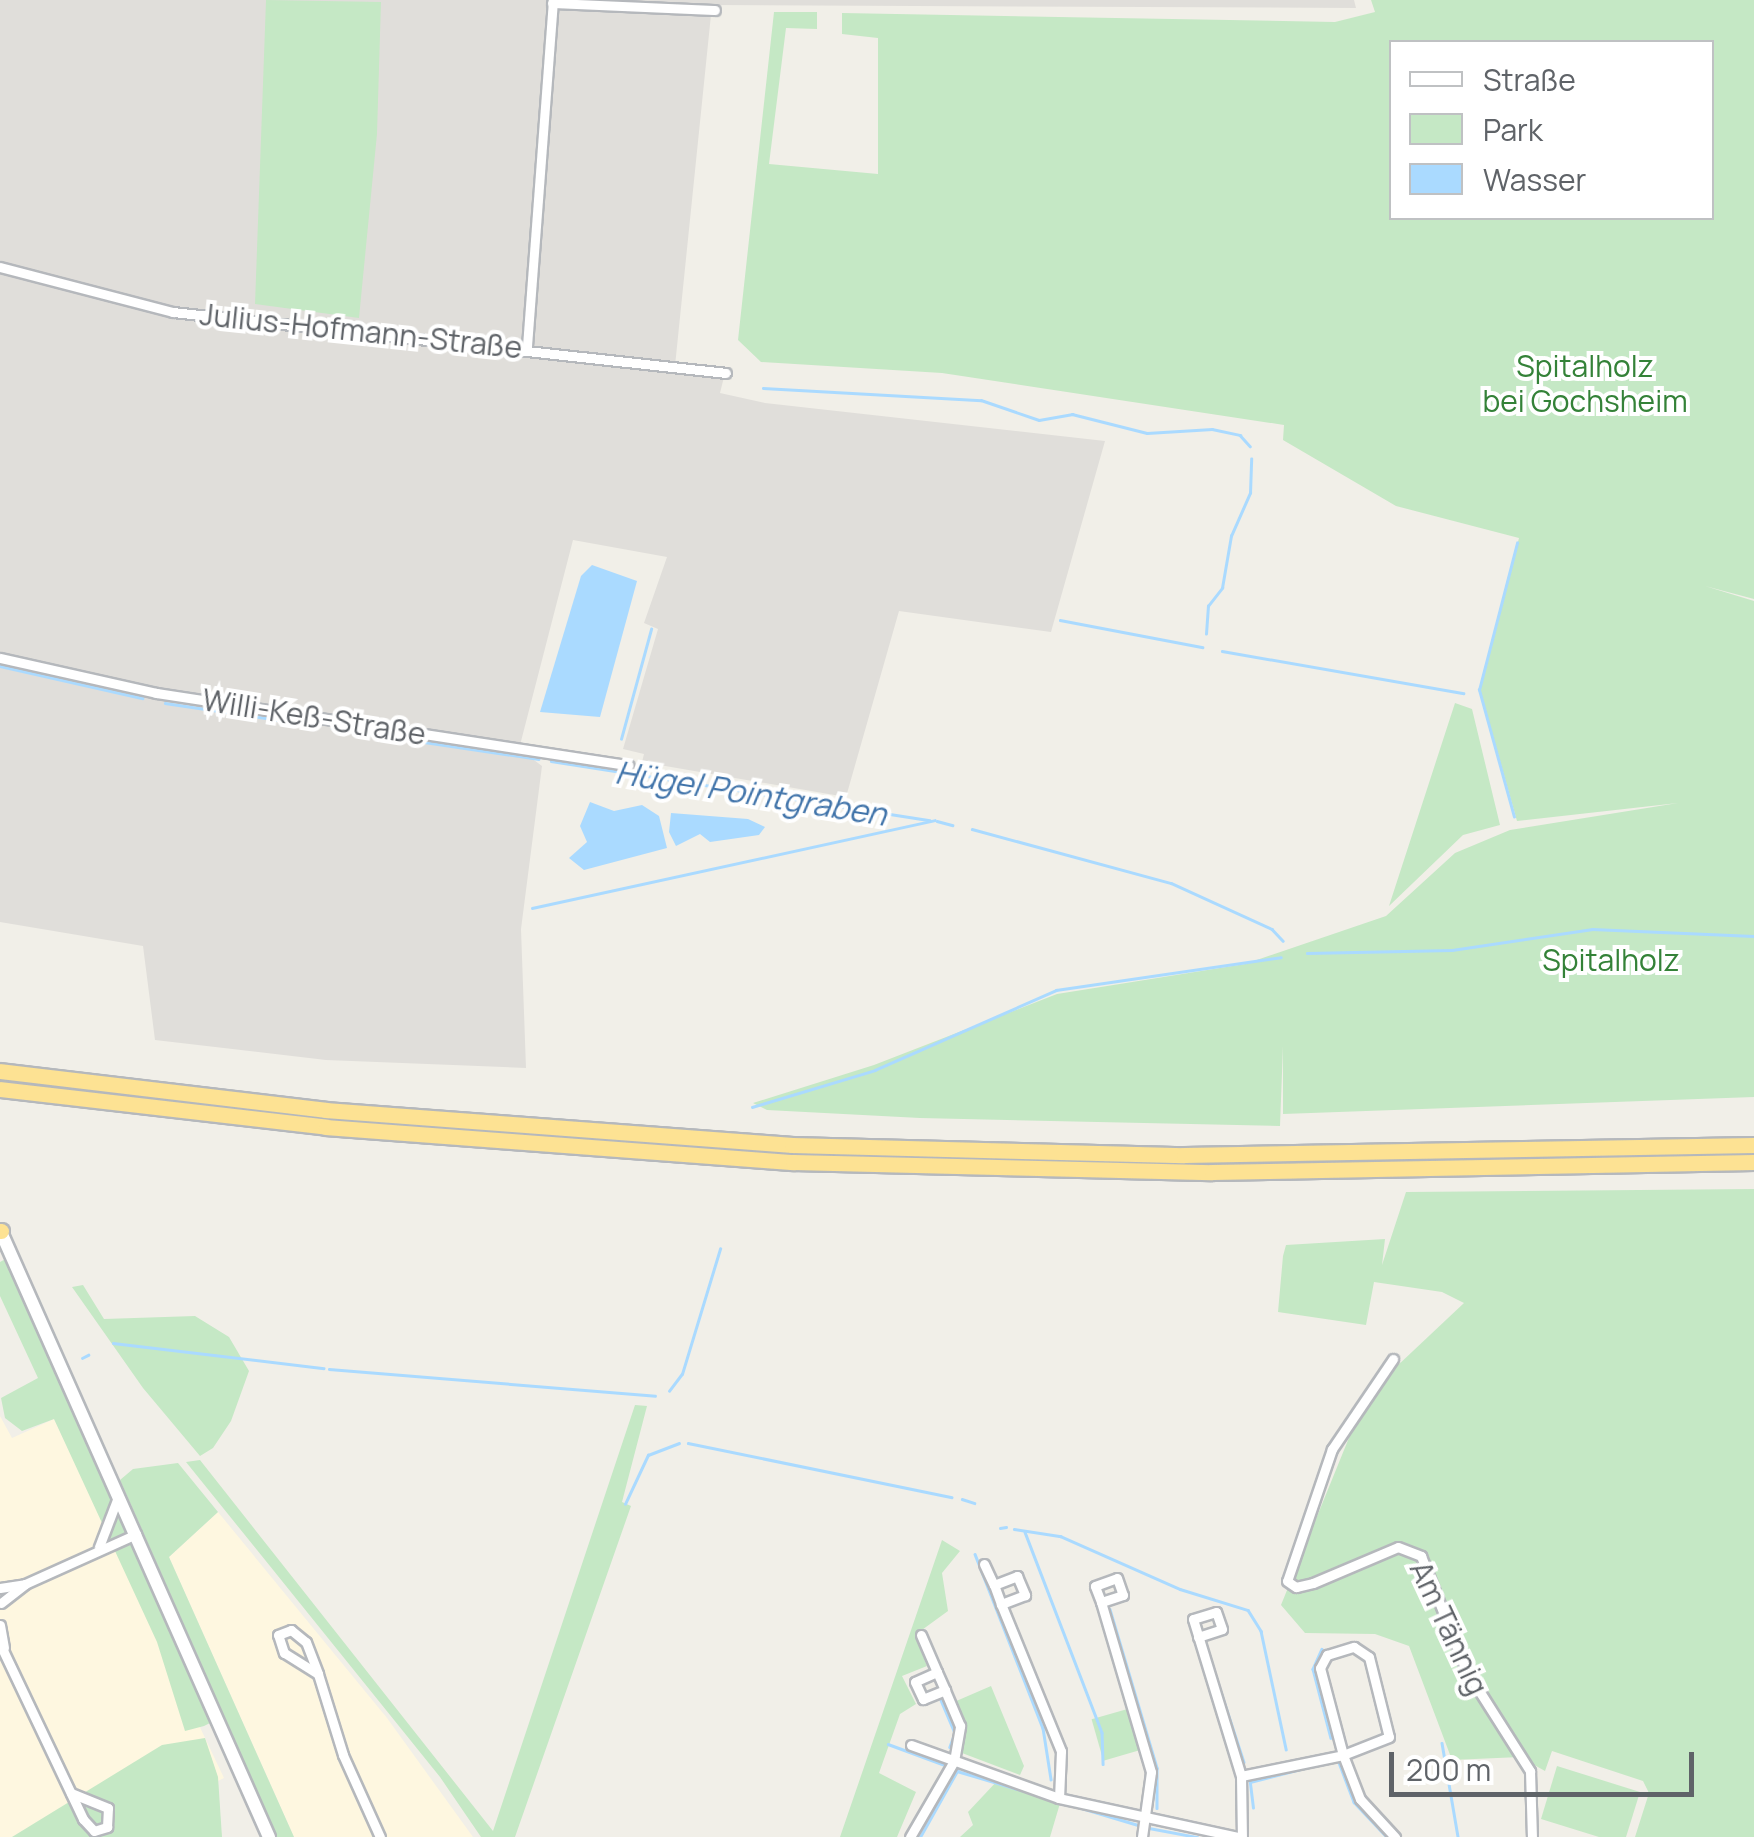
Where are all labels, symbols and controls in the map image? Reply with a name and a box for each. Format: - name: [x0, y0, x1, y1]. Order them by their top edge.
- legend: [1389, 40, 1714, 220]
- text: Straße: [1483, 59, 1576, 100]
- text: Park: [1483, 109, 1543, 150]
- text: Wasser: [1483, 159, 1586, 200]
- street label: Julius-Hofmann-Straße: [198, 296, 524, 366]
- park label: Spitalholz bei Gochsheim: [1482, 348, 1688, 418]
- street label: Willi-Keß-Straße: [200, 682, 428, 752]
- water label: Hügel Pointgraben: [613, 753, 889, 833]
- park label: Spitalholz: [1542, 942, 1680, 978]
- street label: Am Tännig: [1402, 1555, 1496, 1701]
- scale bar: [1394, 1732, 1699, 1794]
- text: 200 m: [1406, 1749, 1491, 1790]

